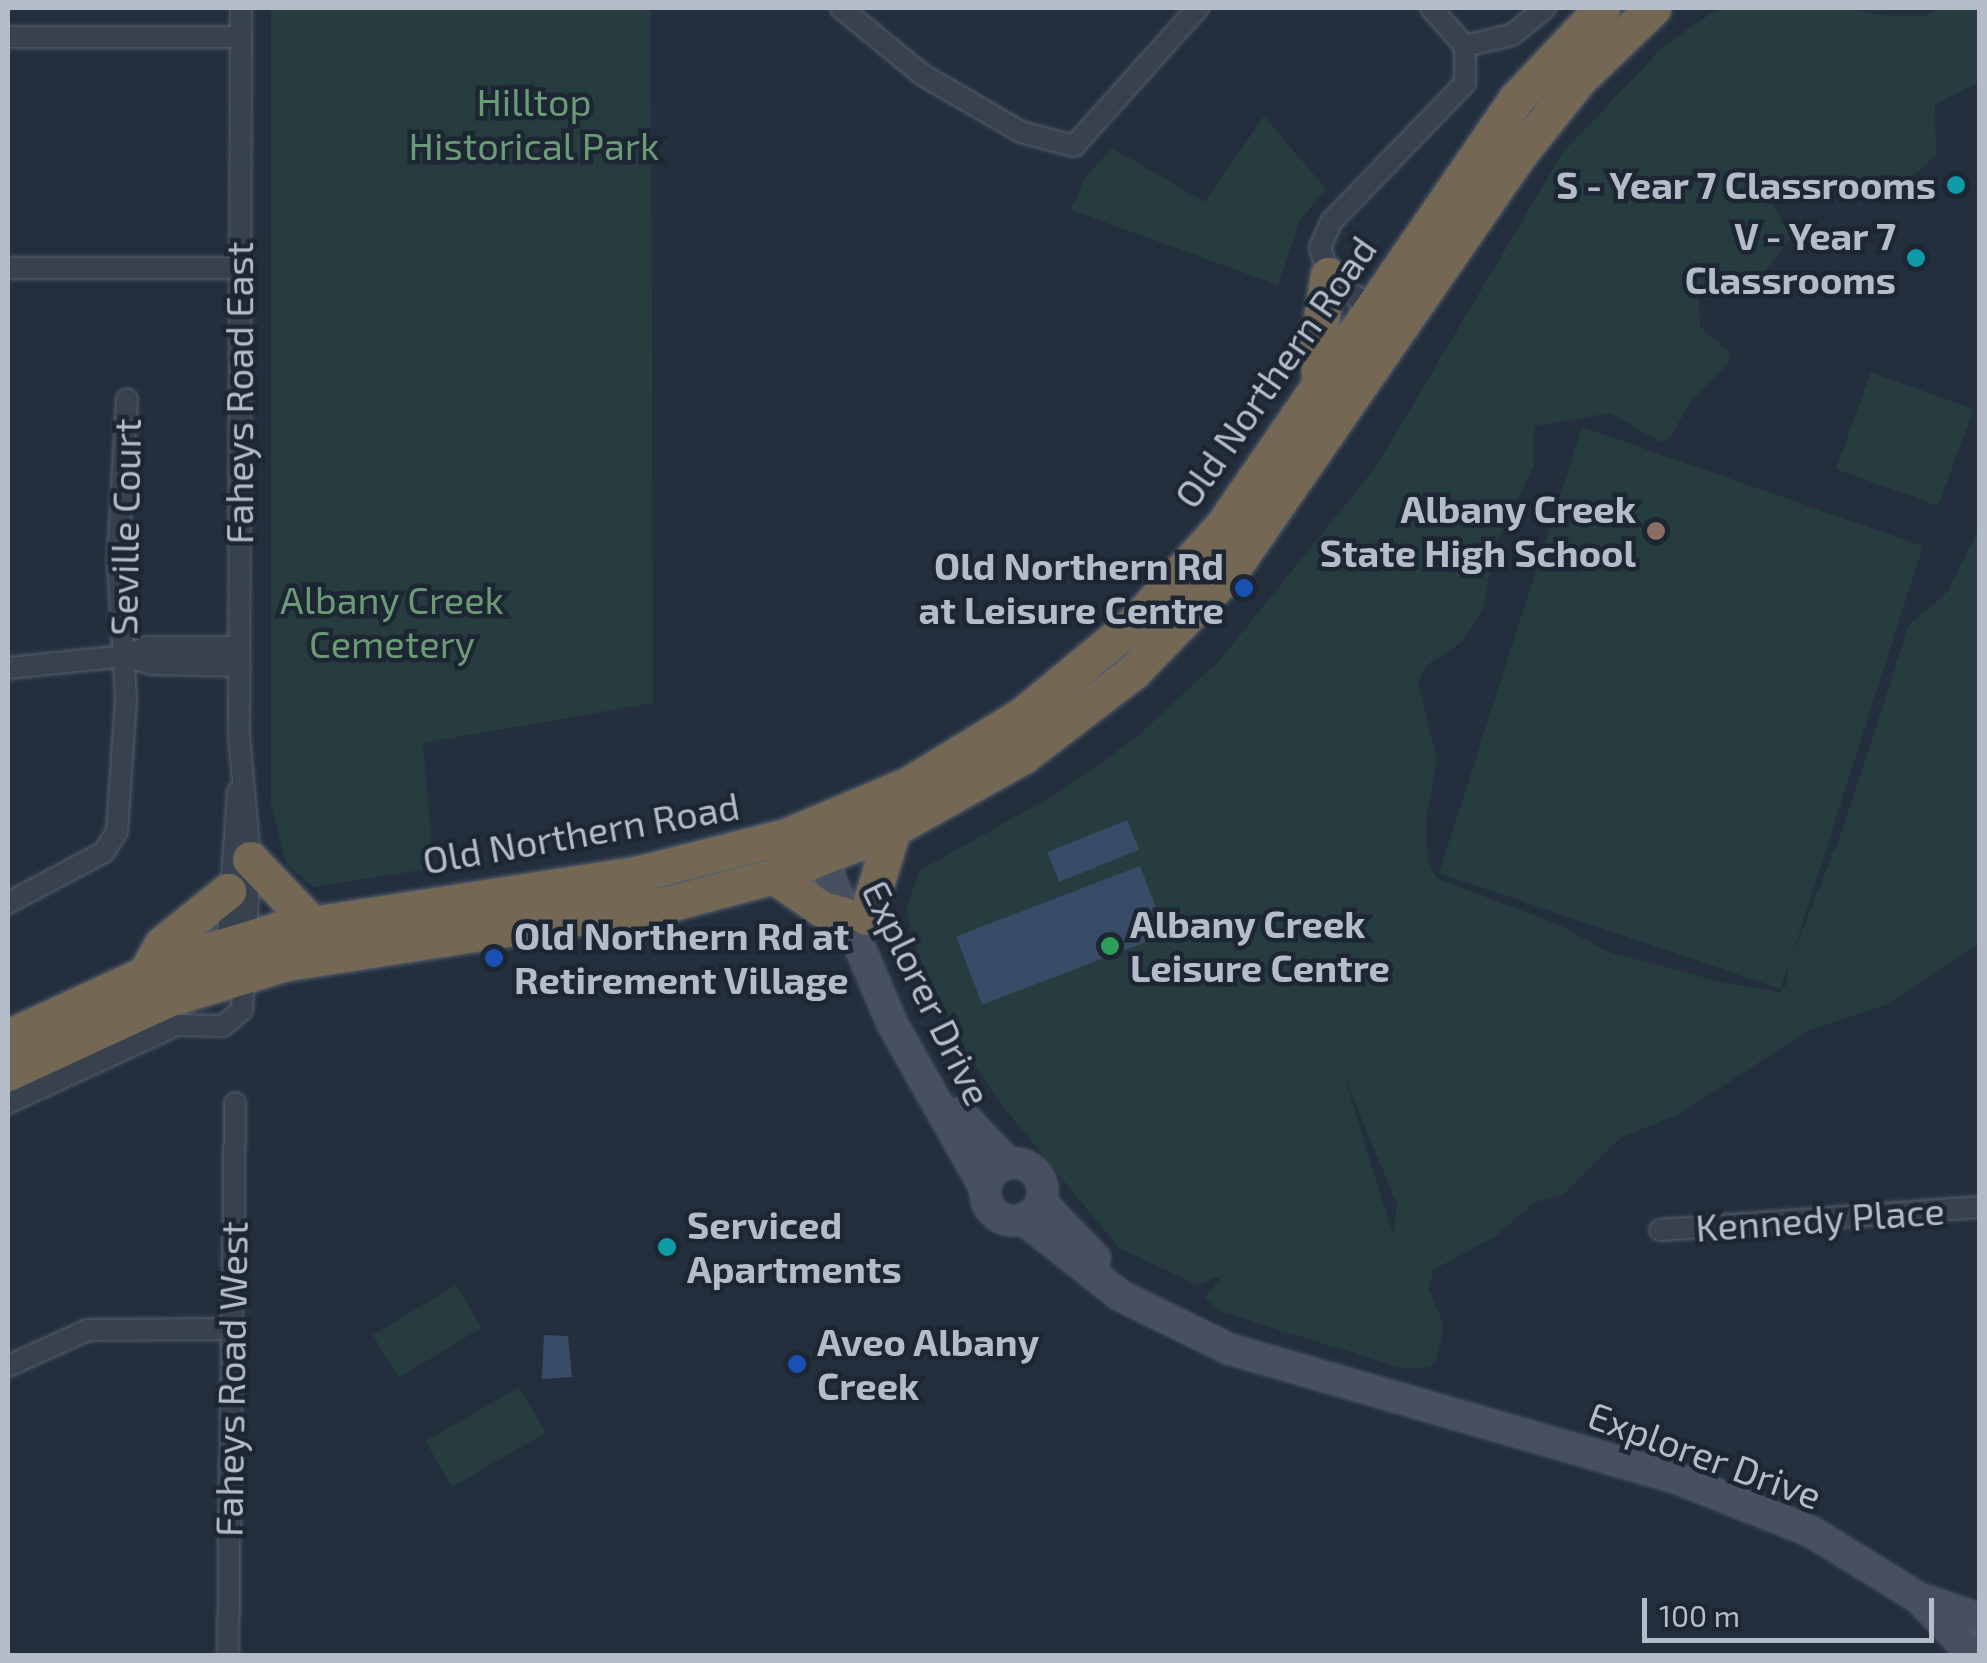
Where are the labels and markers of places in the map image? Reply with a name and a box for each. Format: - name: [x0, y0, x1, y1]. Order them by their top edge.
- place label: S - Year 7 Classrooms: [1554, 162, 1936, 208]
- marker: S - Year 7 Classrooms: [1945, 174, 1967, 196]
- place label: V - Year 7 Classrooms: [1685, 213, 1896, 302]
- marker: V - Year 7 Classrooms: [1905, 247, 1927, 269]
- place label: Albany Creek State High School: [1320, 486, 1636, 576]
- marker: Albany Creek State High School: [1645, 520, 1667, 542]
- place label: Old Northern Rd at Leisure Centre: [919, 543, 1224, 632]
- marker: Old Northern Rd at Leisure Centre: [1233, 577, 1255, 599]
- place label: Albany Creek Leisure Centre: [1130, 901, 1390, 991]
- place label: Old Northern Rd at Retirement Village: [514, 913, 849, 1002]
- marker: Albany Creek Leisure Centre: [1099, 935, 1121, 957]
- marker: Old Northern Rd at Retirement Village: [483, 947, 505, 969]
- place label: Serviced Apartments: [687, 1202, 902, 1292]
- marker: Serviced Apartments: [656, 1236, 678, 1258]
- place label: Aveo Albany Creek: [817, 1319, 1040, 1408]
- marker: Aveo Albany Creek: [786, 1353, 808, 1375]

